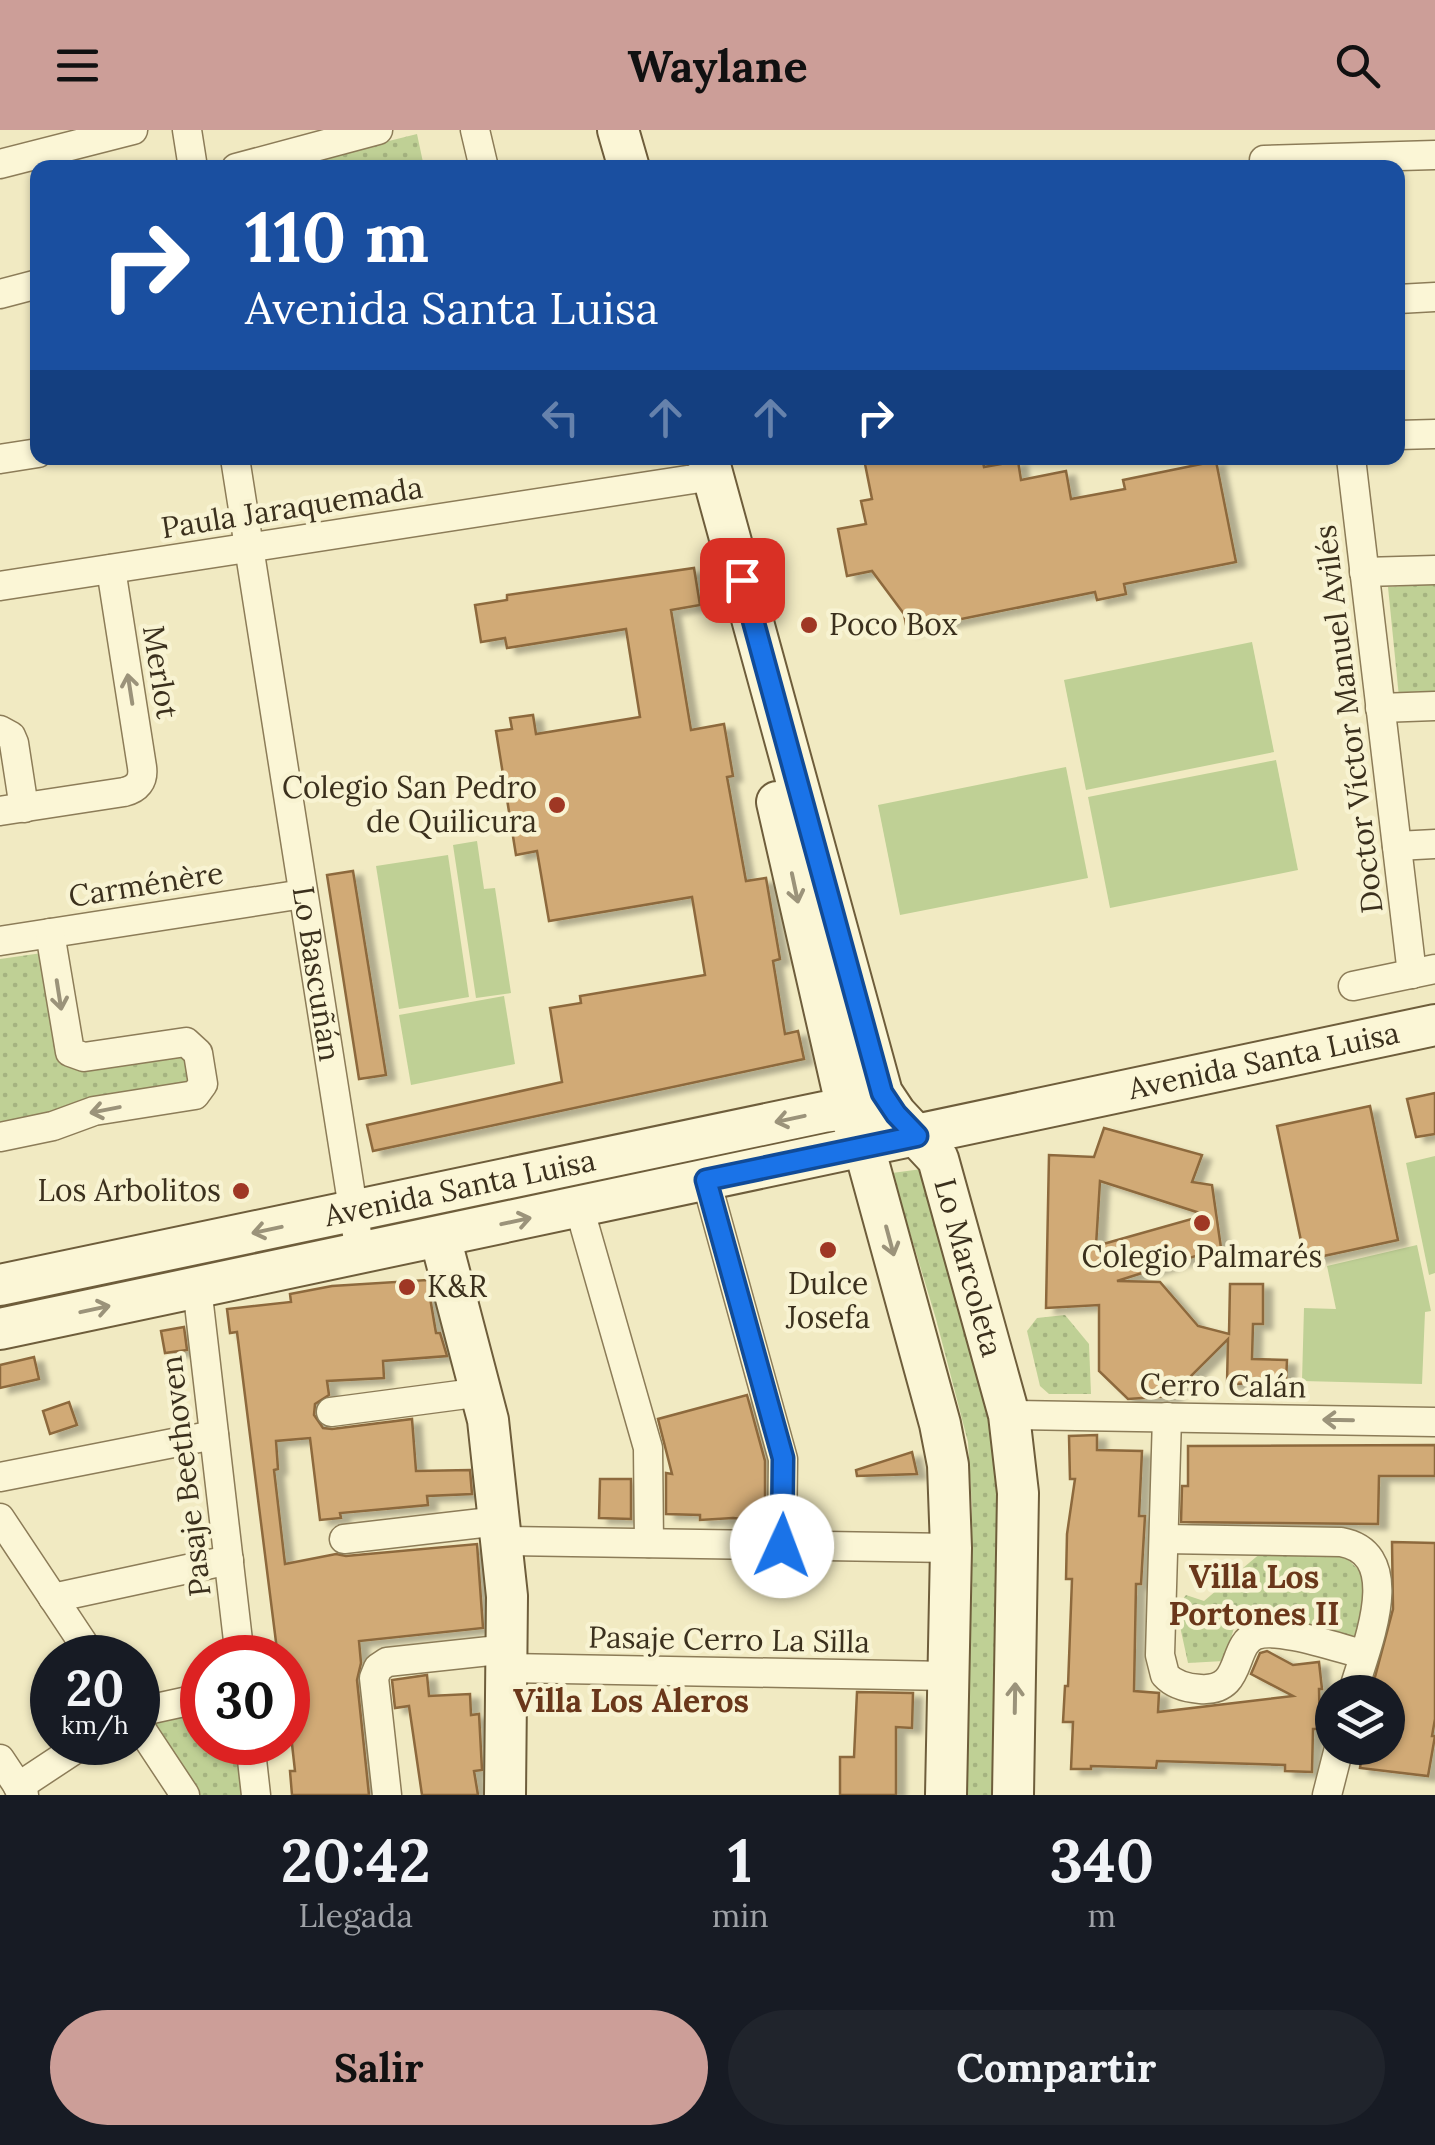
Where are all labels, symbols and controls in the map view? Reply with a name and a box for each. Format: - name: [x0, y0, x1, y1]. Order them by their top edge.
- text: Waylane: [627, 37, 808, 94]
- icon: menu: [50, 38, 105, 93]
- icon: search: [1330, 38, 1385, 93]
- text: 110 m: [245, 192, 429, 281]
- icon: right: [80, 200, 210, 330]
- text: Avenida Santa Luisa: [245, 279, 659, 336]
- icon: left: [533, 390, 588, 445]
- icon: ahead: [638, 390, 693, 445]
- icon: ahead: [743, 390, 798, 445]
- icon: right: [848, 390, 903, 445]
- street label: Paula Jaraquemada: [158, 468, 425, 546]
- street label: Doctor Víctor Manuel Avilés: [1305, 523, 1391, 915]
- pin: [700, 538, 785, 623]
- icon: arrive: [715, 553, 770, 608]
- place label: Poco Box: [829, 605, 958, 643]
- marker: Poco Box: [798, 614, 820, 636]
- street label: Merlot: [135, 623, 187, 722]
- one-way arrow: [120, 673, 139, 705]
- place label: Colegio San Pedro de Quilicura: [282, 768, 537, 840]
- marker: Colegio San Pedro de Quilicura: [546, 794, 568, 816]
- street label: Carménère: [66, 853, 226, 915]
- one-way arrow: [786, 871, 805, 903]
- street label: Lo Bascuñán: [285, 883, 350, 1064]
- one-way arrow: [51, 978, 69, 1011]
- street label: Avenida Santa Luisa: [1124, 1013, 1403, 1108]
- one-way arrow: [89, 1101, 122, 1120]
- one-way arrow: [775, 1110, 807, 1129]
- street label: Avenida Santa Luisa: [320, 1141, 599, 1235]
- place label: Los Arbolitos: [38, 1171, 221, 1209]
- street label: Lo Marcoleta: [926, 1174, 1012, 1361]
- marker: Los Arbolitos: [230, 1180, 252, 1202]
- one-way arrow: [499, 1210, 531, 1229]
- marker: Colegio Palmarés: [1191, 1212, 1213, 1234]
- one-way arrow: [252, 1221, 284, 1240]
- one-way arrow: [882, 1225, 900, 1256]
- place label: Colegio Palmarés: [1082, 1237, 1322, 1276]
- marker: Dulce Josefa: [817, 1239, 839, 1261]
- place label: Dulce Josefa: [785, 1264, 870, 1336]
- place label: K&R: [427, 1267, 487, 1305]
- marker: K&R: [396, 1276, 418, 1298]
- one-way arrow: [78, 1298, 110, 1317]
- street label: Pasaje Beethoven: [151, 1354, 220, 1599]
- street label: Cerro Calán: [1139, 1365, 1307, 1405]
- one-way arrow: [1322, 1410, 1354, 1430]
- position arrow: [730, 1494, 834, 1598]
- district label: Villa Los Portones II: [1168, 1556, 1340, 1634]
- street label: Pasaje Cerro La Silla: [588, 1618, 870, 1661]
- speed limit sign: 30: [180, 1635, 310, 1765]
- text: 20: [66, 1656, 124, 1720]
- map controls: [1315, 1675, 1405, 1765]
- button: layers: [1315, 1675, 1405, 1765]
- district label: Villa Los Aleros: [513, 1680, 749, 1721]
- one-way arrow: [1006, 1682, 1024, 1714]
- text: km/h: [61, 1709, 129, 1741]
- text: 20:42: [281, 1822, 431, 1898]
- text: 1: [728, 1822, 752, 1898]
- text: 340: [1050, 1822, 1154, 1898]
- text: Llegada: [299, 1895, 413, 1936]
- text: min: [712, 1895, 769, 1936]
- text: m: [1088, 1895, 1116, 1936]
- button: Salir: [50, 2010, 708, 2125]
- button: Compartir: [728, 2010, 1385, 2125]

